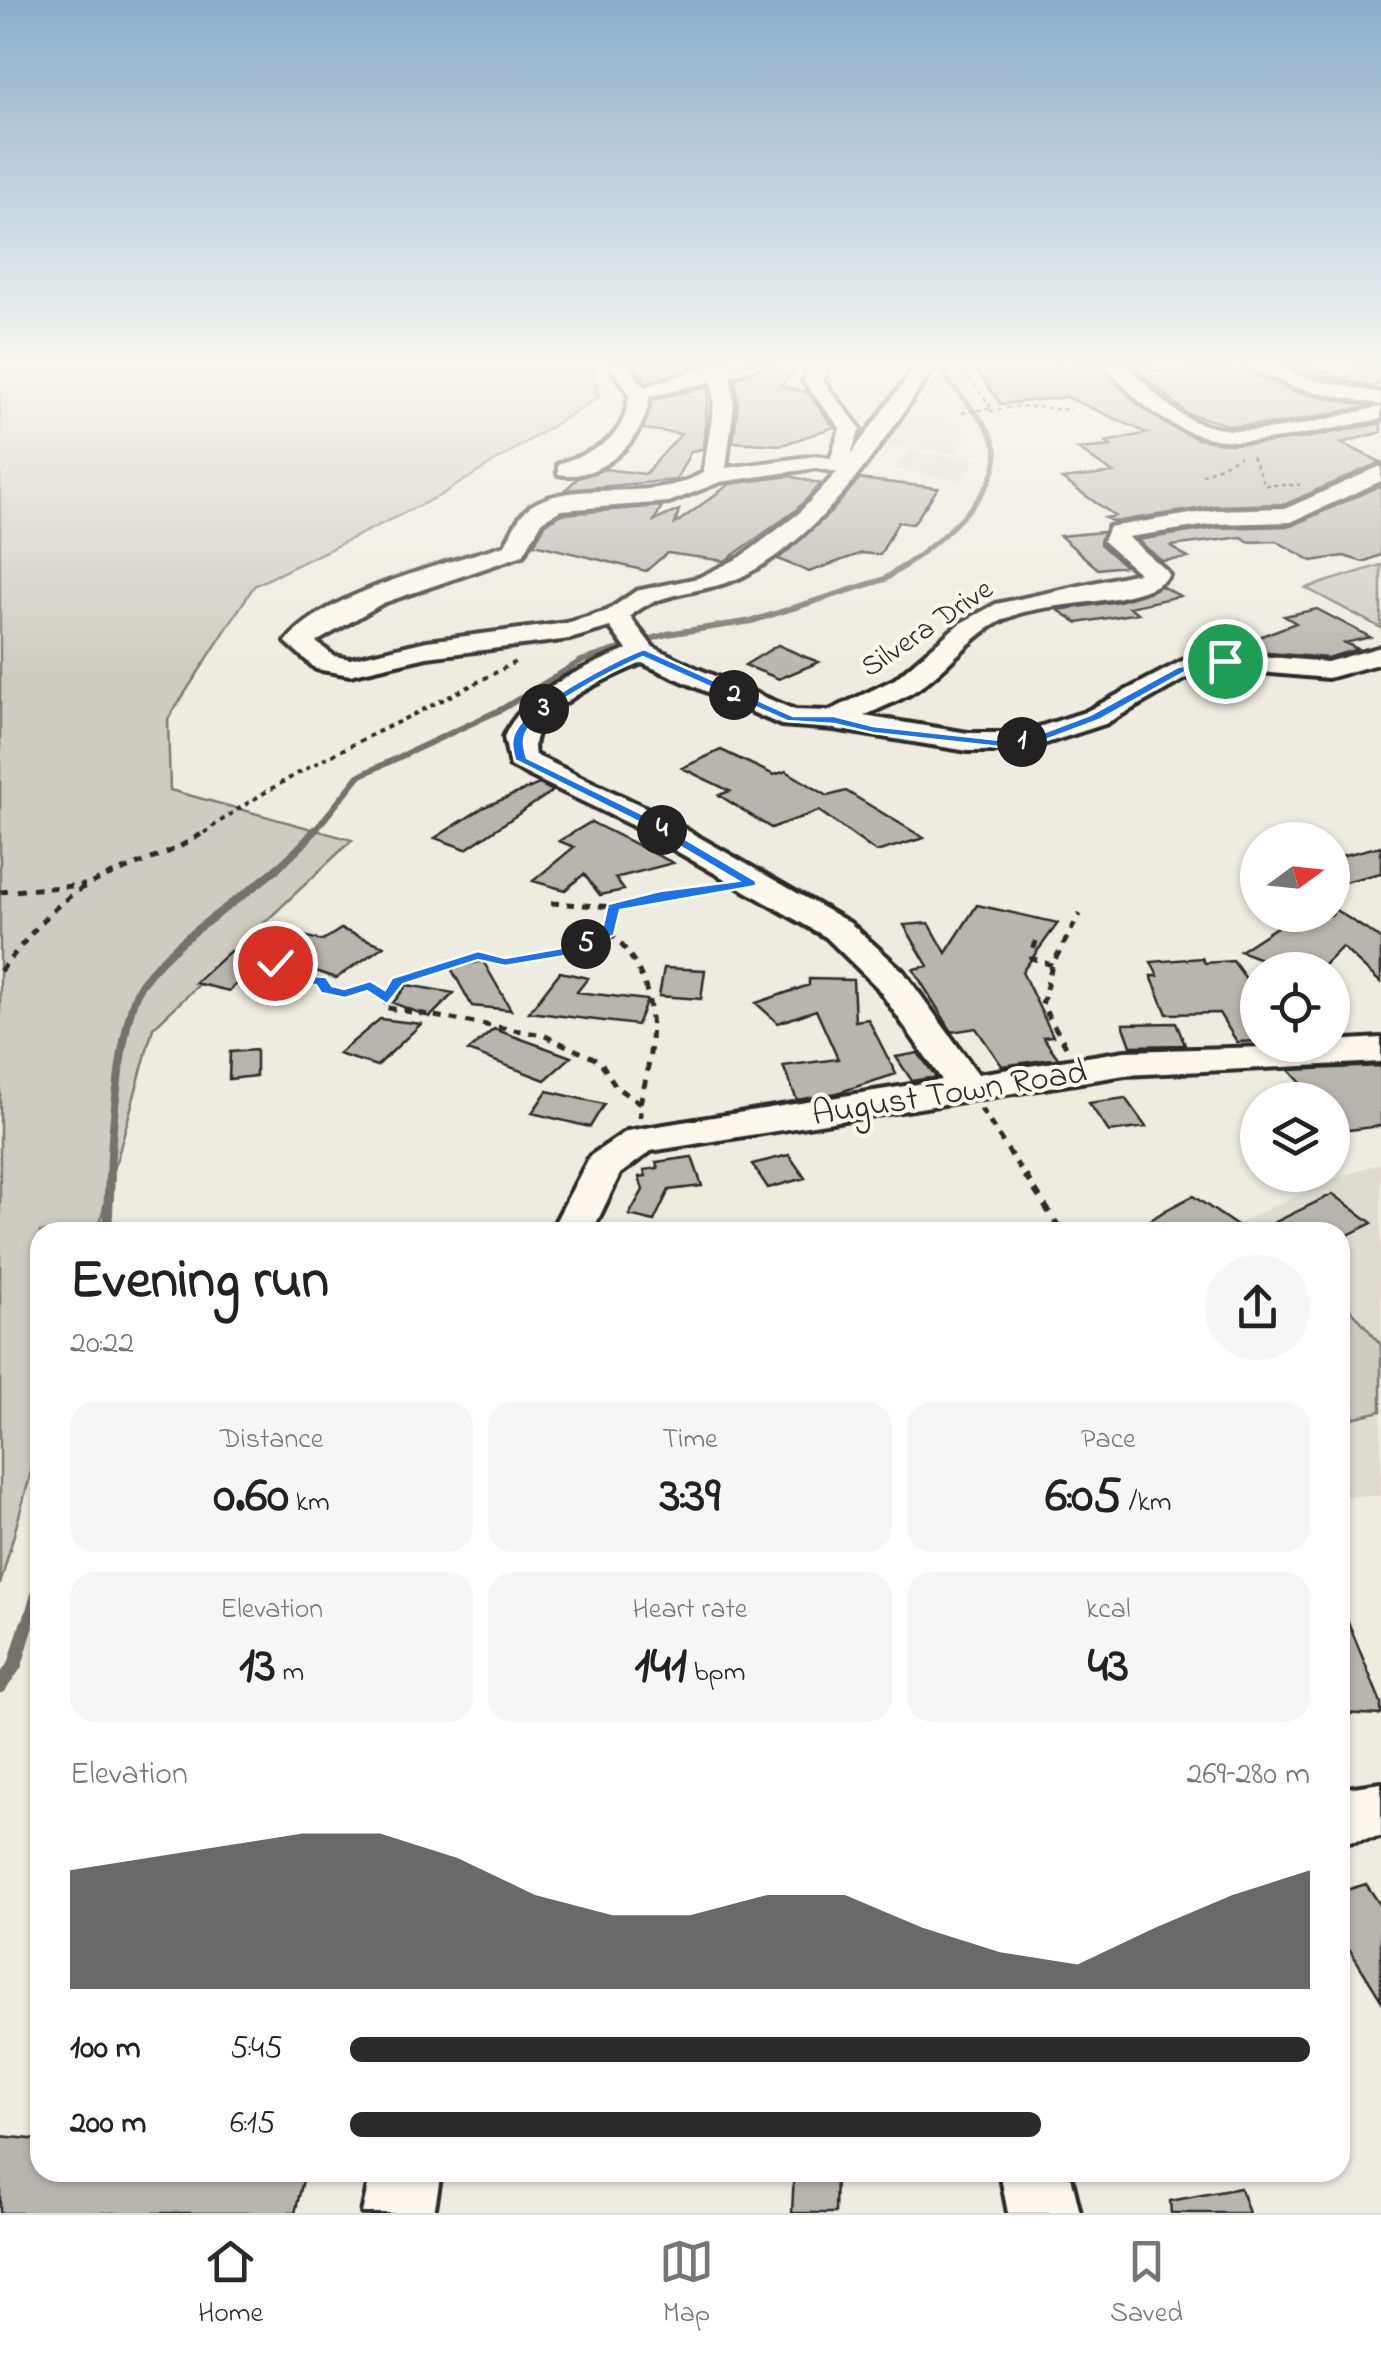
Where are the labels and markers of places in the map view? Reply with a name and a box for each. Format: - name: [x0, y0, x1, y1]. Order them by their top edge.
- pin: [1183, 619, 1268, 704]
- pin: 2: [709, 670, 759, 720]
- pin: 3: [519, 684, 569, 734]
- pin: 1: [997, 717, 1047, 767]
- pin: 4: [637, 805, 687, 855]
- pin: 5: [561, 919, 611, 969]
- pin: [233, 921, 318, 1006]

